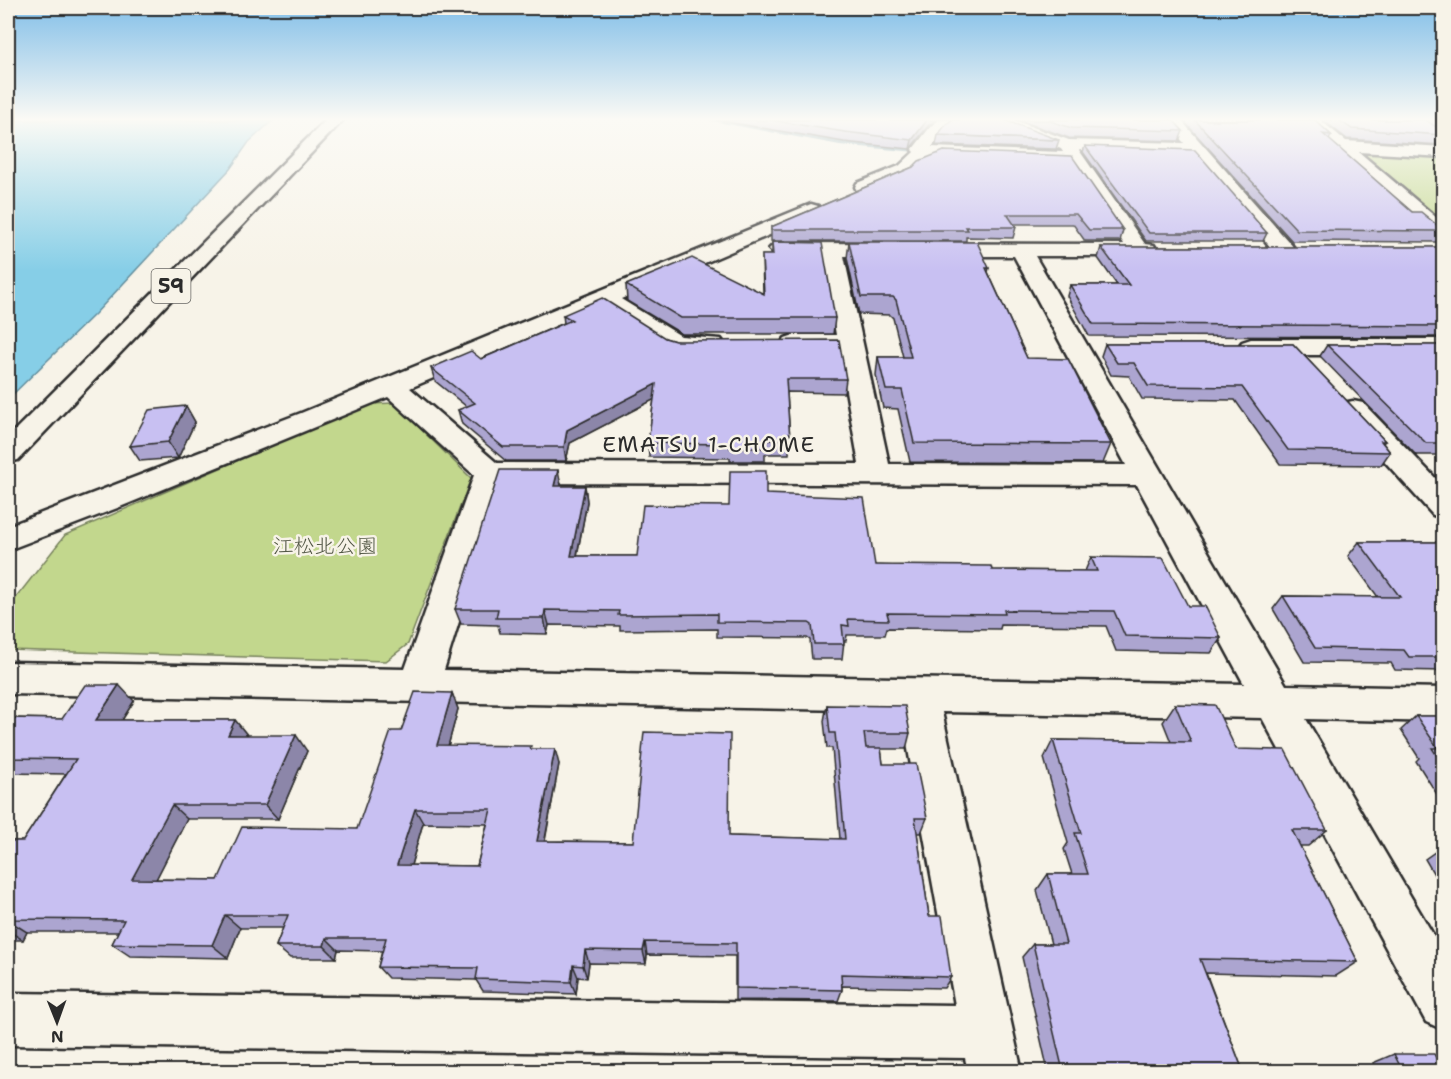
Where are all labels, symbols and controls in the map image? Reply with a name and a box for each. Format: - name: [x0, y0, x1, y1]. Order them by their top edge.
- road number: 59: [152, 269, 190, 303]
- district label: EMATSU 1-CHOME: [602, 430, 816, 459]
- park label: 江松北公園: [273, 532, 378, 560]
- north arrow: [27, 992, 87, 1052]
- text: N: [51, 1026, 64, 1047]

